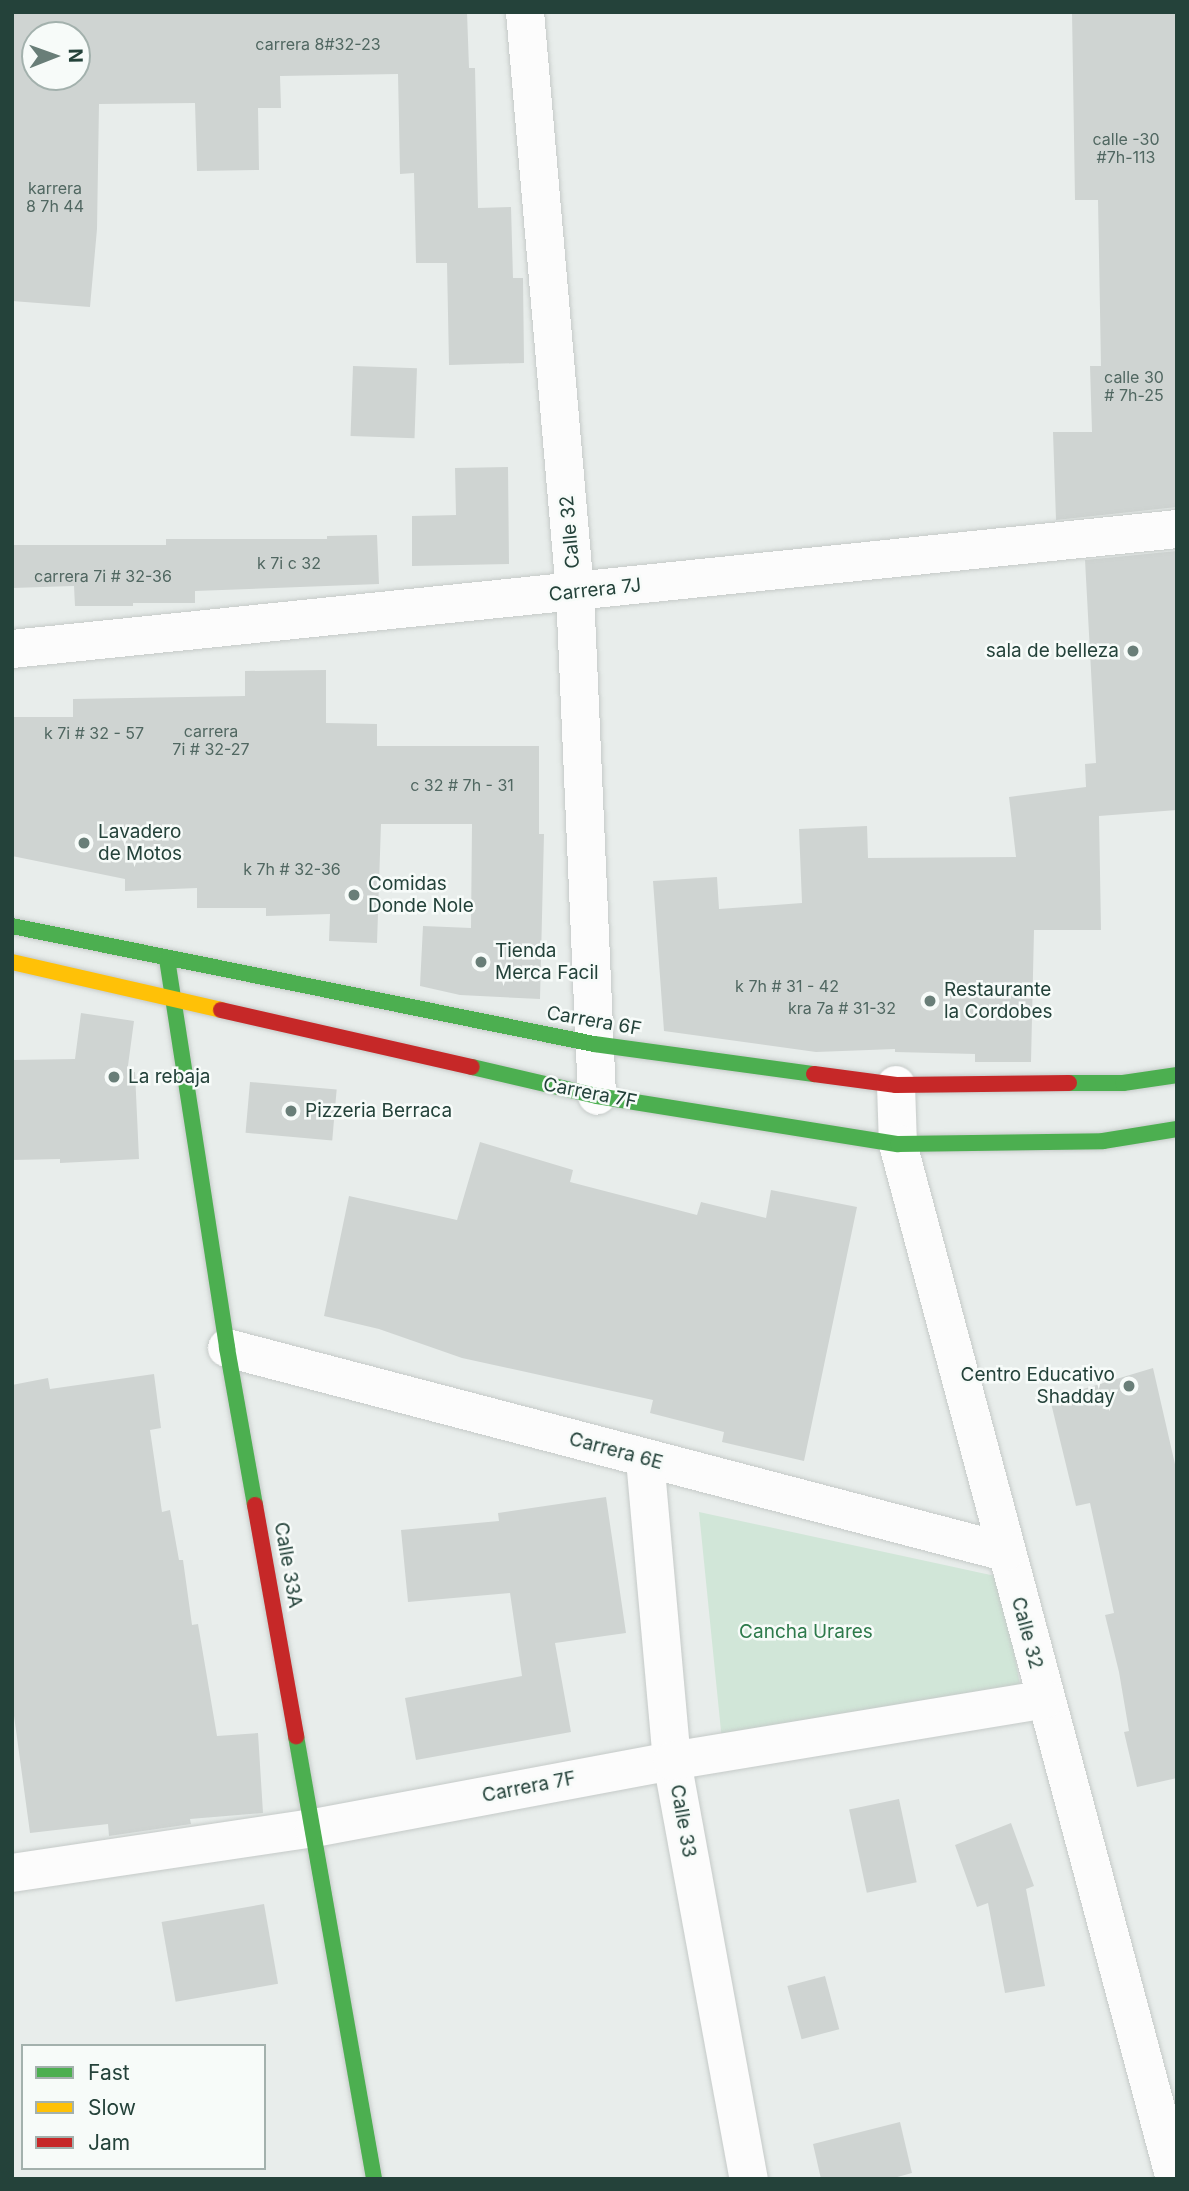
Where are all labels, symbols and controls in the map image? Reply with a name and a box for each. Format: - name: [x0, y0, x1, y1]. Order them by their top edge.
- north arrow: [21, 21, 91, 91]
- house number: carrera 8#32-23: [255, 34, 381, 54]
- text: N: [64, 48, 87, 63]
- house number: calle -30 #7h-113: [1092, 129, 1160, 167]
- house number: karrera 8 7h 44: [26, 178, 84, 216]
- house number: calle 30 # 7h-25: [1104, 367, 1164, 405]
- street label: Calle 32: [555, 494, 585, 570]
- house number: k 7i c 32: [257, 553, 321, 573]
- house number: carrera 7i # 32-36: [34, 566, 172, 586]
- street label: Carrera 7J: [548, 574, 642, 606]
- place label: sala de belleza: [986, 640, 1119, 662]
- marker: sala de belleza: [1125, 643, 1141, 659]
- house number: carrera 7i # 32-27: [172, 721, 250, 759]
- house number: k 7i # 32 - 57: [44, 723, 144, 743]
- house number: c 32 # 7h - 31: [410, 775, 514, 795]
- place label: Lavadero de Motos: [98, 821, 182, 865]
- marker: Lavadero de Motos: [76, 835, 92, 851]
- house number: k 7h # 32-36: [243, 859, 341, 879]
- place label: Comidas Donde Nole: [368, 873, 474, 917]
- marker: Comidas Donde Nole: [346, 887, 362, 903]
- place label: Tienda Merca Facil: [495, 940, 599, 984]
- marker: Tienda Merca Facil: [473, 954, 489, 970]
- house number: k 7h # 31 - 42: [735, 976, 839, 996]
- place label: Restaurante la Cordobes: [944, 979, 1052, 1023]
- marker: Restaurante la Cordobes: [922, 993, 938, 1009]
- house number: kra 7a # 31-32: [788, 998, 896, 1018]
- street label: Carrera 6F: [545, 1001, 643, 1041]
- place label: La rebaja: [128, 1066, 210, 1088]
- marker: La rebaja: [106, 1069, 122, 1085]
- street label: Carrera 7F: [541, 1073, 639, 1113]
- place label: Pizzeria Berraca: [305, 1100, 452, 1122]
- marker: Pizzeria Berraca: [283, 1103, 299, 1119]
- place label: Centro Educativo Shadday: [961, 1364, 1115, 1408]
- marker: Centro Educativo Shadday: [1121, 1378, 1137, 1394]
- street label: Carrera 6E: [567, 1428, 665, 1474]
- street label: Calle 33A: [269, 1520, 307, 1610]
- street label: Calle 32: [1006, 1595, 1048, 1671]
- park label: Cancha Urares: [739, 1621, 873, 1643]
- street label: Carrera 7F: [480, 1767, 578, 1807]
- street label: Calle 33: [665, 1783, 701, 1859]
- legend: [21, 2044, 266, 2170]
- text: Fast: [88, 2060, 130, 2085]
- text: Slow: [88, 2095, 136, 2120]
- text: Jam: [88, 2130, 130, 2155]

